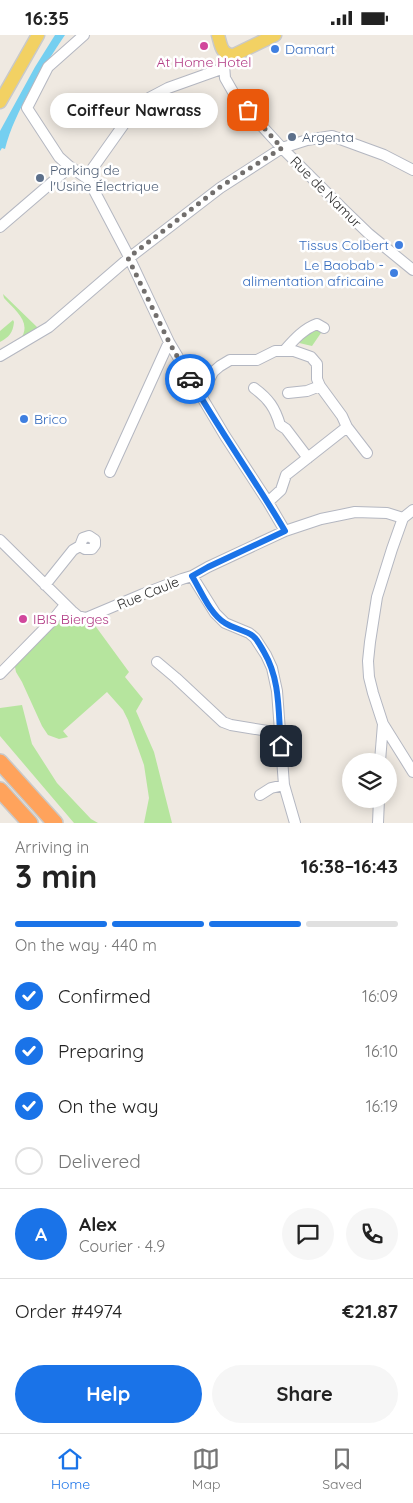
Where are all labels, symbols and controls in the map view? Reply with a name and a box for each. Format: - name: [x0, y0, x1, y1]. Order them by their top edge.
- text: 16:35: [25, 6, 69, 30]
- marker: At Home Hotel: [198, 40, 210, 52]
- place label: Damart: [285, 40, 335, 58]
- marker: Damart: [269, 43, 281, 55]
- place label: At Home Hotel: [157, 53, 251, 71]
- pin: [227, 89, 269, 131]
- callout: Coiffeur Nawrass: [51, 93, 218, 127]
- icon: bag: [234, 96, 262, 124]
- text: Coiffeur Nawrass: [67, 100, 201, 120]
- place label: Argenta: [302, 128, 354, 146]
- marker: Argenta: [286, 131, 298, 143]
- street label: Rue de Namur: [286, 152, 366, 232]
- place label: Parking de l'Usine Électrique: [50, 161, 159, 195]
- marker: Parking de l'Usine Électrique: [34, 172, 46, 184]
- place label: Tissus Colbert: [299, 236, 389, 254]
- marker: Tissus Colbert: [393, 239, 405, 251]
- place label: Le Baobab - alimentation africaine: [243, 256, 384, 290]
- marker: Le Baobab - alimentation africaine: [388, 267, 400, 279]
- courier: [165, 354, 215, 404]
- icon: car: [176, 365, 204, 393]
- place label: Brico: [34, 410, 67, 428]
- marker: Brico: [18, 413, 30, 425]
- street label: Rue Caule: [114, 572, 182, 614]
- place label: IBIS Bierges: [33, 610, 109, 628]
- marker: IBIS Bierges: [17, 613, 29, 625]
- pin: [260, 725, 302, 767]
- icon: home: [267, 732, 295, 760]
- map controls: [342, 753, 397, 808]
- button: layers: [342, 753, 397, 808]
- text: Arriving in: [15, 837, 89, 857]
- text: 16:38–16:43: [301, 854, 398, 878]
- text: 3 min: [15, 856, 97, 896]
- text: On the way · 440 m: [15, 935, 157, 955]
- icon: check: [15, 982, 43, 1010]
- text: Confirmed: [58, 984, 151, 1008]
- text: 16:09: [362, 986, 398, 1006]
- icon: check: [15, 1037, 43, 1065]
- text: Preparing: [58, 1039, 144, 1063]
- text: 16:10: [365, 1041, 398, 1061]
- icon: check: [15, 1092, 43, 1120]
- text: On the way: [58, 1094, 159, 1118]
- text: 16:19: [366, 1096, 398, 1116]
- text: Delivered: [58, 1149, 141, 1173]
- button: chat: [282, 1208, 334, 1260]
- button: phone: [346, 1208, 398, 1260]
- text: Alex: [79, 1212, 117, 1236]
- text: A: [35, 1222, 47, 1246]
- text: Courier · 4.9: [79, 1236, 165, 1256]
- text: Order #4974: [15, 1299, 122, 1323]
- text: €21.87: [342, 1299, 398, 1323]
- button: Help: [15, 1365, 202, 1423]
- button: Share: [212, 1365, 398, 1423]
- tab: Home: [51, 1445, 90, 1493]
- tab: Map: [192, 1445, 220, 1493]
- tab: Saved: [322, 1445, 362, 1493]

